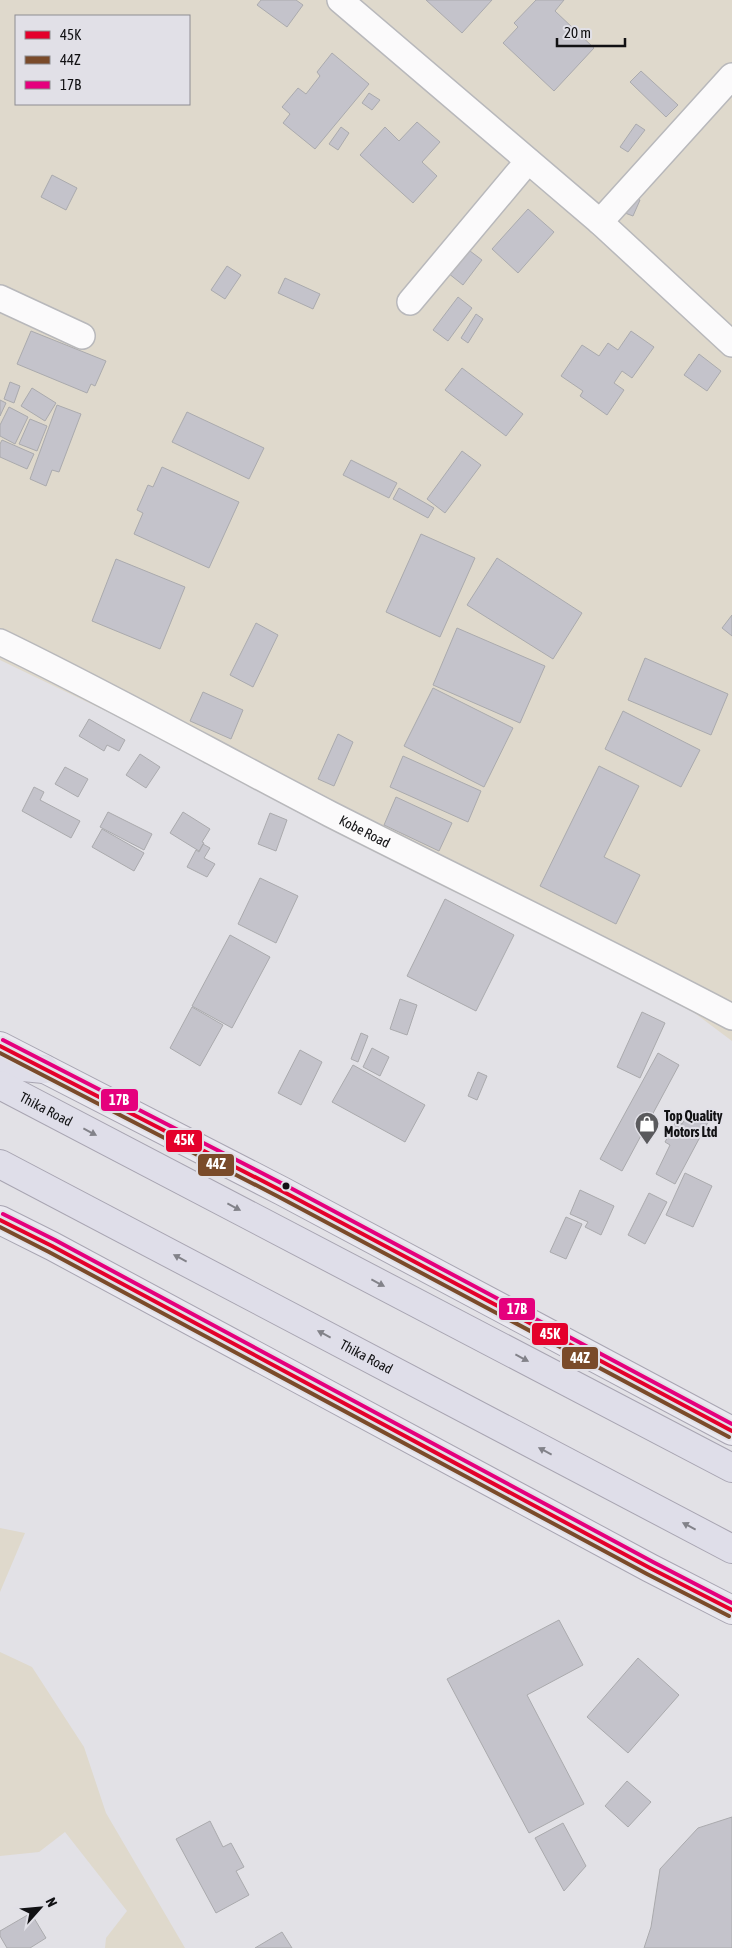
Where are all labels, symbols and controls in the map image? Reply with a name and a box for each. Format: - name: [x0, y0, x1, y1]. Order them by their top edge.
- legend: [15, 15, 190, 105]
- scale bar: [557, 15, 624, 47]
- text: 20 m: [564, 24, 591, 41]
- text: 45K: [60, 26, 82, 43]
- text: 44Z: [60, 51, 81, 68]
- text: 17B: [60, 76, 81, 93]
- street label: Kobe Road: [337, 812, 393, 851]
- line badge: 17B: [100, 1088, 139, 1112]
- street label: Thika Road: [17, 1089, 75, 1129]
- text: 17B: [109, 1092, 129, 1108]
- place label: Top Quality Motors Ltd: [664, 1108, 723, 1140]
- shop icon: Top Quality Motors Ltd: [634, 1111, 660, 1145]
- one-way arrow: [83, 1128, 97, 1136]
- line badge: 45K: [165, 1129, 203, 1153]
- text: 45K: [173, 1132, 194, 1148]
- line badge: 44Z: [197, 1153, 235, 1177]
- text: 44Z: [205, 1156, 226, 1172]
- unlabelled marker: [281, 1181, 291, 1191]
- one-way arrow: [227, 1203, 241, 1211]
- one-way arrow: [173, 1254, 187, 1263]
- one-way arrow: [371, 1278, 385, 1287]
- line badge: 17B: [498, 1297, 536, 1321]
- text: 17B: [507, 1301, 527, 1317]
- line badge: 45K: [531, 1322, 569, 1346]
- text: 45K: [539, 1326, 560, 1342]
- one-way arrow: [316, 1330, 331, 1338]
- street label: Thika Road: [337, 1336, 395, 1377]
- line badge: 44Z: [561, 1346, 599, 1370]
- text: 44Z: [569, 1350, 590, 1366]
- one-way arrow: [515, 1354, 529, 1362]
- one-way arrow: [538, 1447, 552, 1455]
- one-way arrow: [682, 1522, 696, 1530]
- north arrow: [15, 1883, 65, 1933]
- text: N: [43, 1895, 61, 1909]

